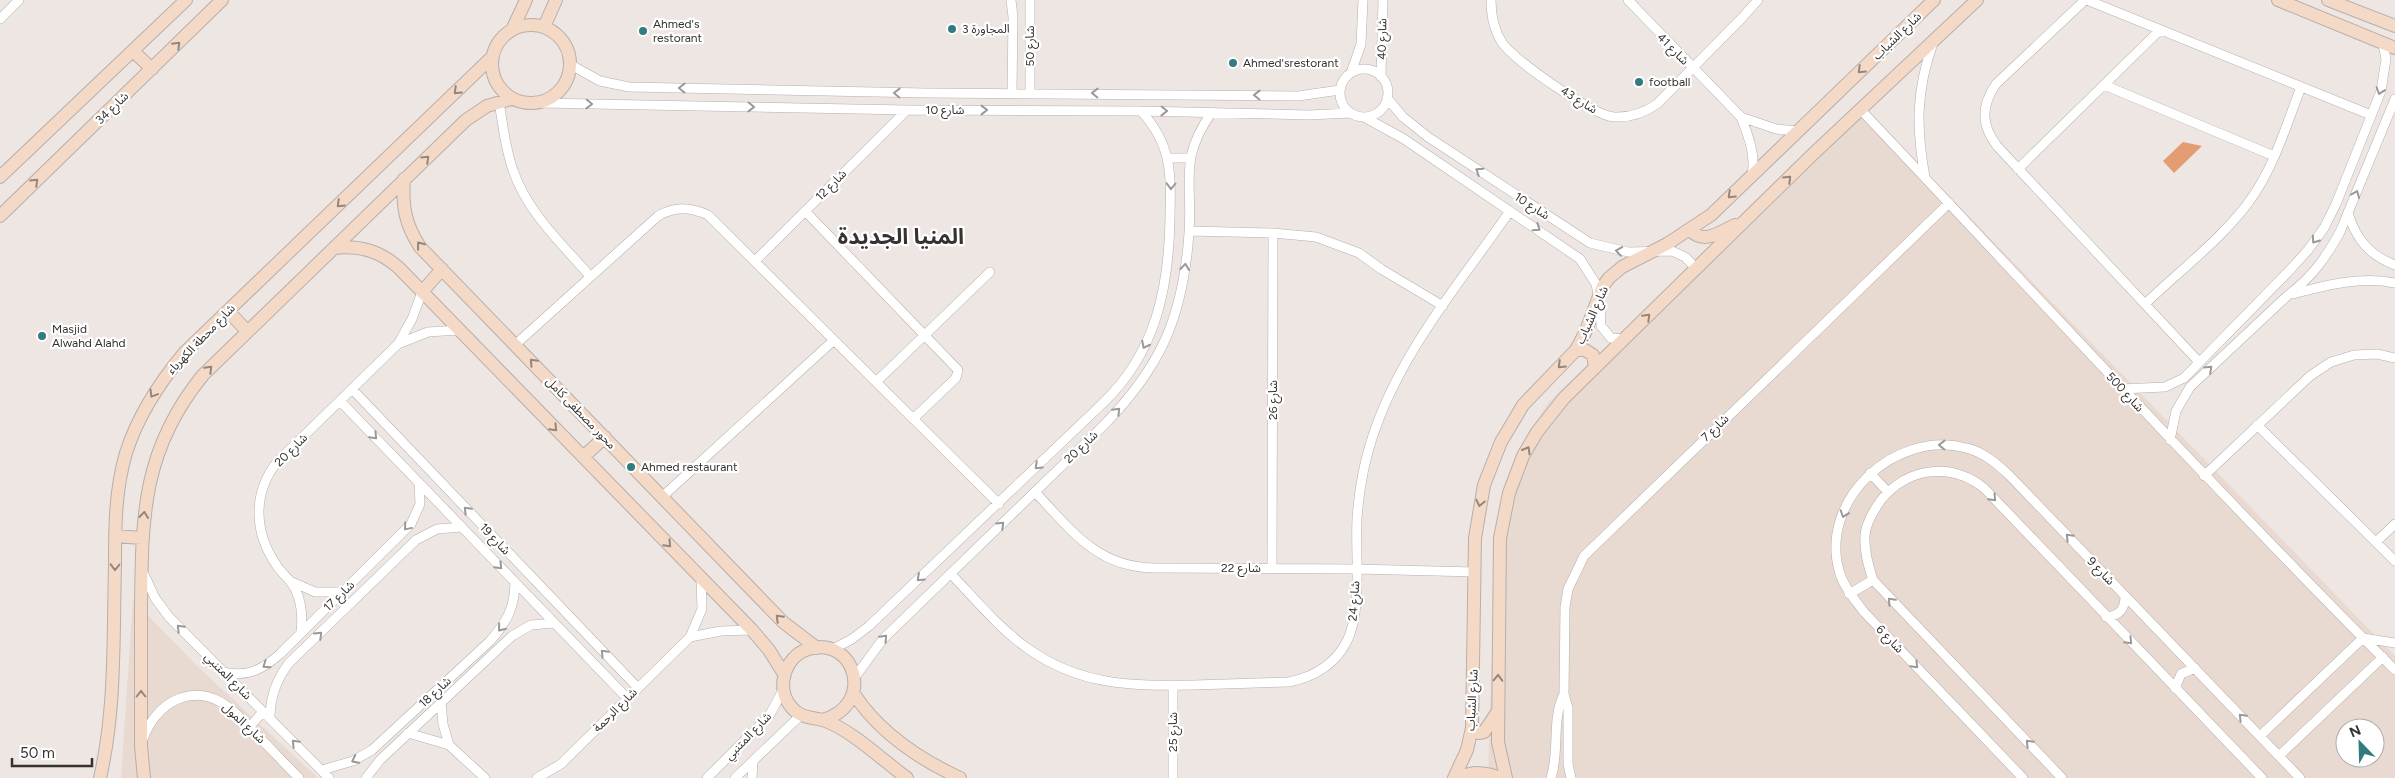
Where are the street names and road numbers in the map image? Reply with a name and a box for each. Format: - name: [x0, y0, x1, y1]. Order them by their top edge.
- street label: شارع الشباب: [1870, 9, 1926, 64]
- street label: شارع 40: [1375, 18, 1391, 60]
- street label: شارع 50: [1023, 26, 1039, 66]
- street label: شارع 41: [1653, 30, 1692, 69]
- street label: شارع 43: [1557, 83, 1600, 118]
- street label: شارع 34: [93, 89, 133, 128]
- street label: شارع 10: [925, 103, 965, 119]
- street label: شارع 12: [813, 167, 851, 205]
- street label: شارع 10: [1511, 190, 1552, 224]
- street label: شارع الشباب: [1573, 284, 1613, 347]
- street label: شارع محطة الكهرباء: [164, 301, 239, 378]
- street label: شارع 500: [2102, 369, 2147, 416]
- street label: محور مصطفى كامل: [543, 374, 619, 452]
- street label: شارع 26: [1266, 380, 1282, 420]
- street label: شارع 7: [1698, 412, 1733, 446]
- street label: شارع 20: [1061, 428, 1102, 468]
- street label: شارع 20: [272, 431, 312, 471]
- street label: شارع 19: [475, 520, 513, 559]
- street label: شارع 9: [2083, 554, 2118, 589]
- street label: شارع 22: [1221, 561, 1261, 577]
- street label: شارع 17: [321, 578, 359, 616]
- street label: شارع 24: [1346, 580, 1364, 622]
- street label: شارع 6: [1872, 622, 1907, 657]
- street label: شارع المتنبي: [200, 650, 254, 704]
- street label: شارع الشباب: [1463, 669, 1483, 731]
- street label: شارع 18: [416, 674, 455, 712]
- street label: شارع الرحمة: [590, 685, 641, 736]
- street label: شارع المول: [218, 700, 268, 748]
- street label: شارع المتنبي: [722, 709, 776, 765]
- street label: شارع 25: [1166, 712, 1182, 752]

